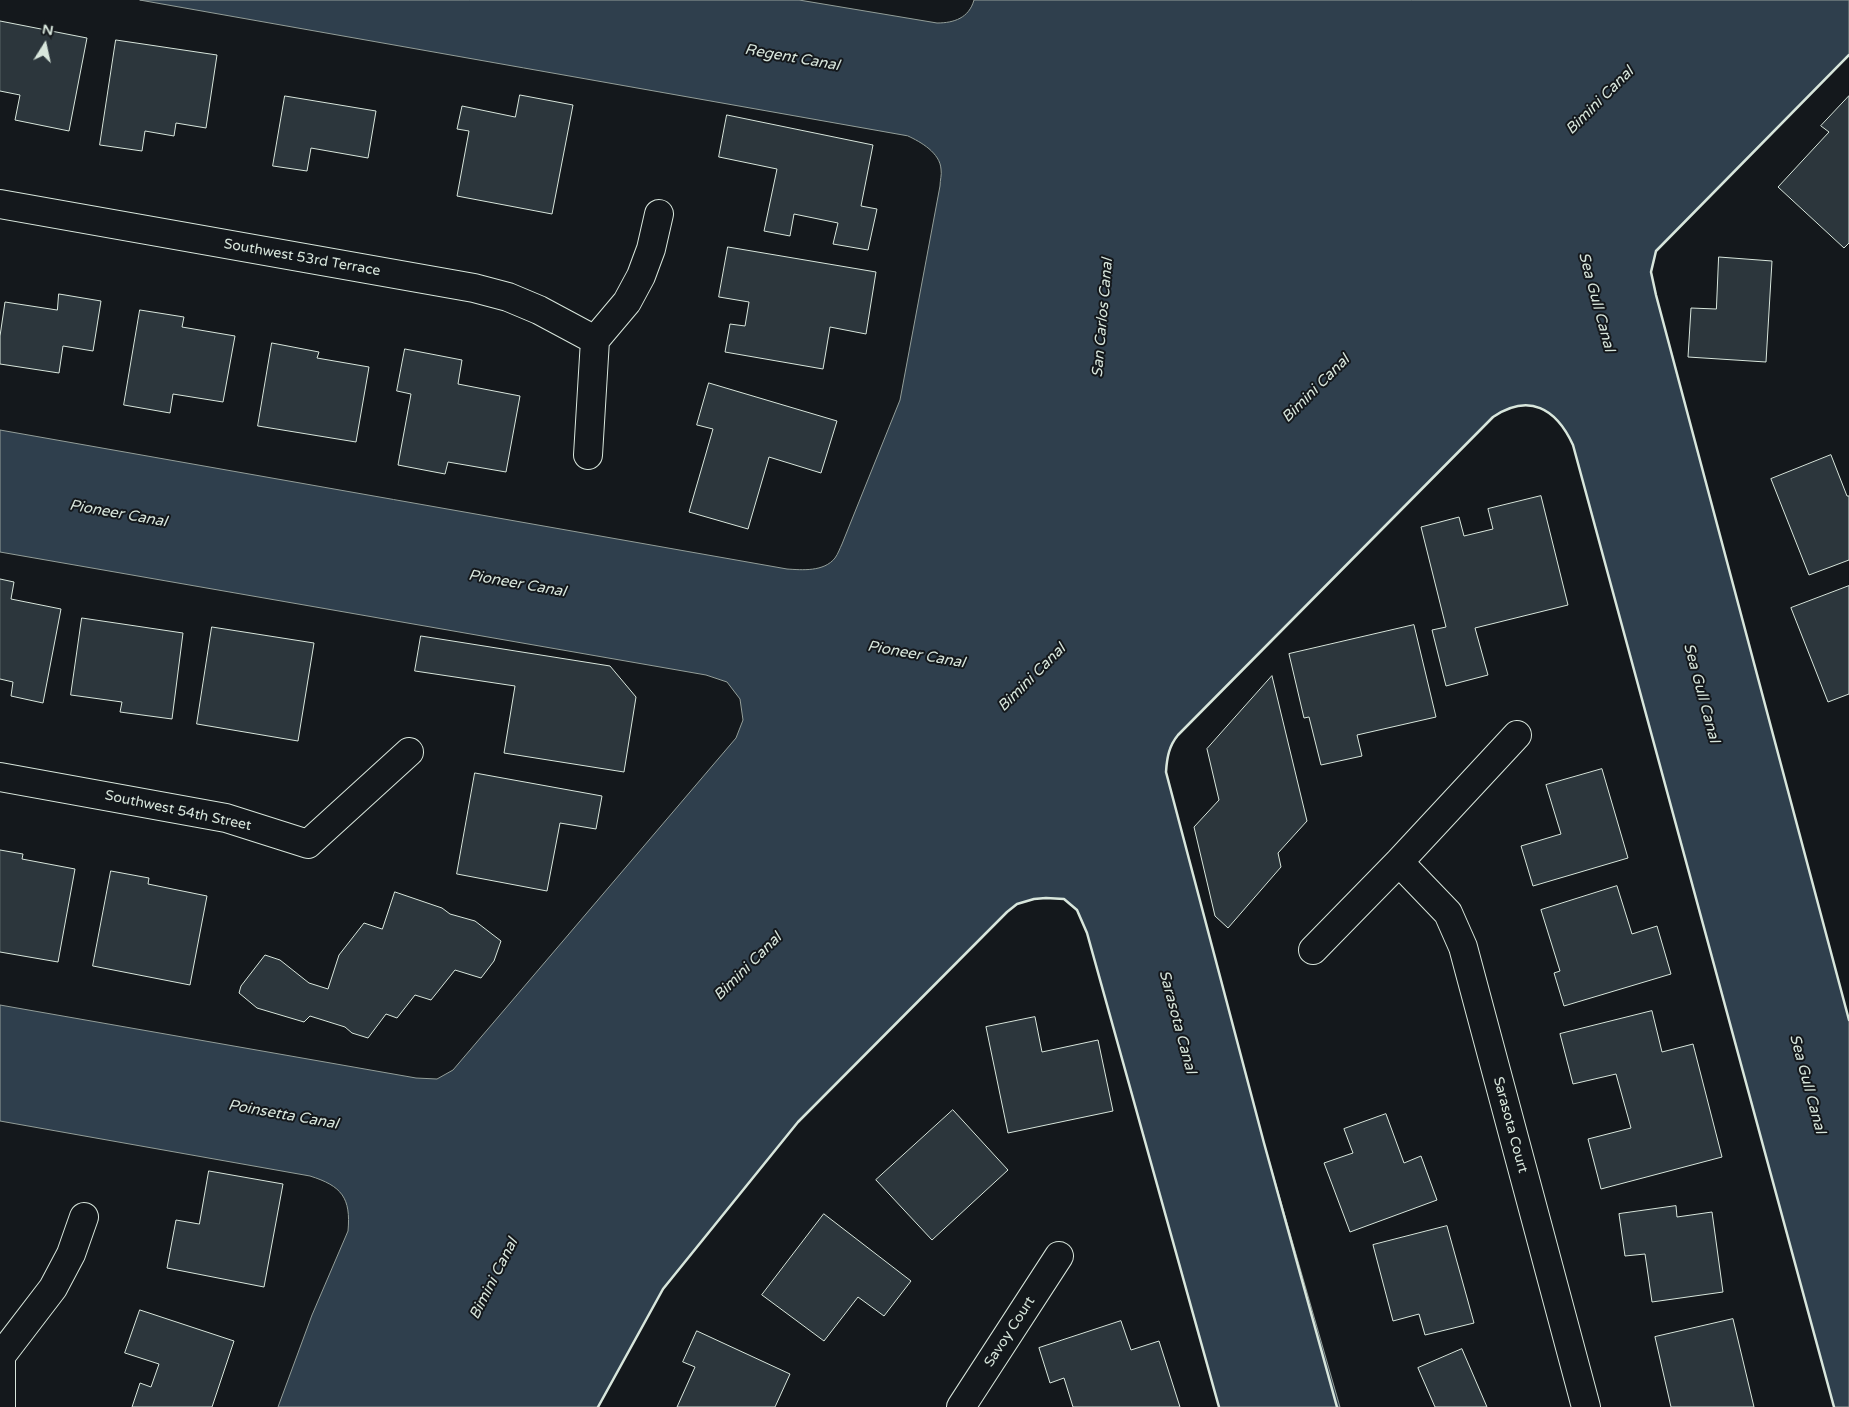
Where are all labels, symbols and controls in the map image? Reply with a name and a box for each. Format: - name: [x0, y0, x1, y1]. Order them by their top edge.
- north arrow: [20, 20, 70, 70]
- text: N: [41, 20, 55, 39]
- water label: Regent Canal: [743, 41, 841, 75]
- water label: Bimini Canal: [1562, 63, 1638, 139]
- street label: Southwest 53rd Terrace: [222, 236, 382, 280]
- water label: Sea Gull Canal: [1574, 250, 1618, 354]
- water label: San Carlos Canal: [1089, 258, 1117, 378]
- water label: Bimini Canal: [1278, 351, 1354, 427]
- water label: Pioneer Canal: [68, 497, 168, 531]
- water label: Pioneer Canal: [467, 567, 567, 601]
- water label: Pioneer Canal: [866, 638, 966, 672]
- water label: Bimini Canal: [994, 640, 1070, 716]
- water label: Sea Gull Canal: [1679, 641, 1723, 745]
- street label: Southwest 54th Street: [103, 787, 253, 835]
- water label: Bimini Canal: [710, 929, 786, 1005]
- water label: Sarasota Canal: [1155, 968, 1199, 1076]
- water label: Sea Gull Canal: [1785, 1032, 1829, 1136]
- street label: Sarasota Court: [1489, 1075, 1531, 1175]
- water label: Poinsetta Canal: [227, 1096, 339, 1134]
- water label: Bimini Canal: [466, 1236, 522, 1322]
- street label: Savoy Court: [981, 1294, 1039, 1370]

